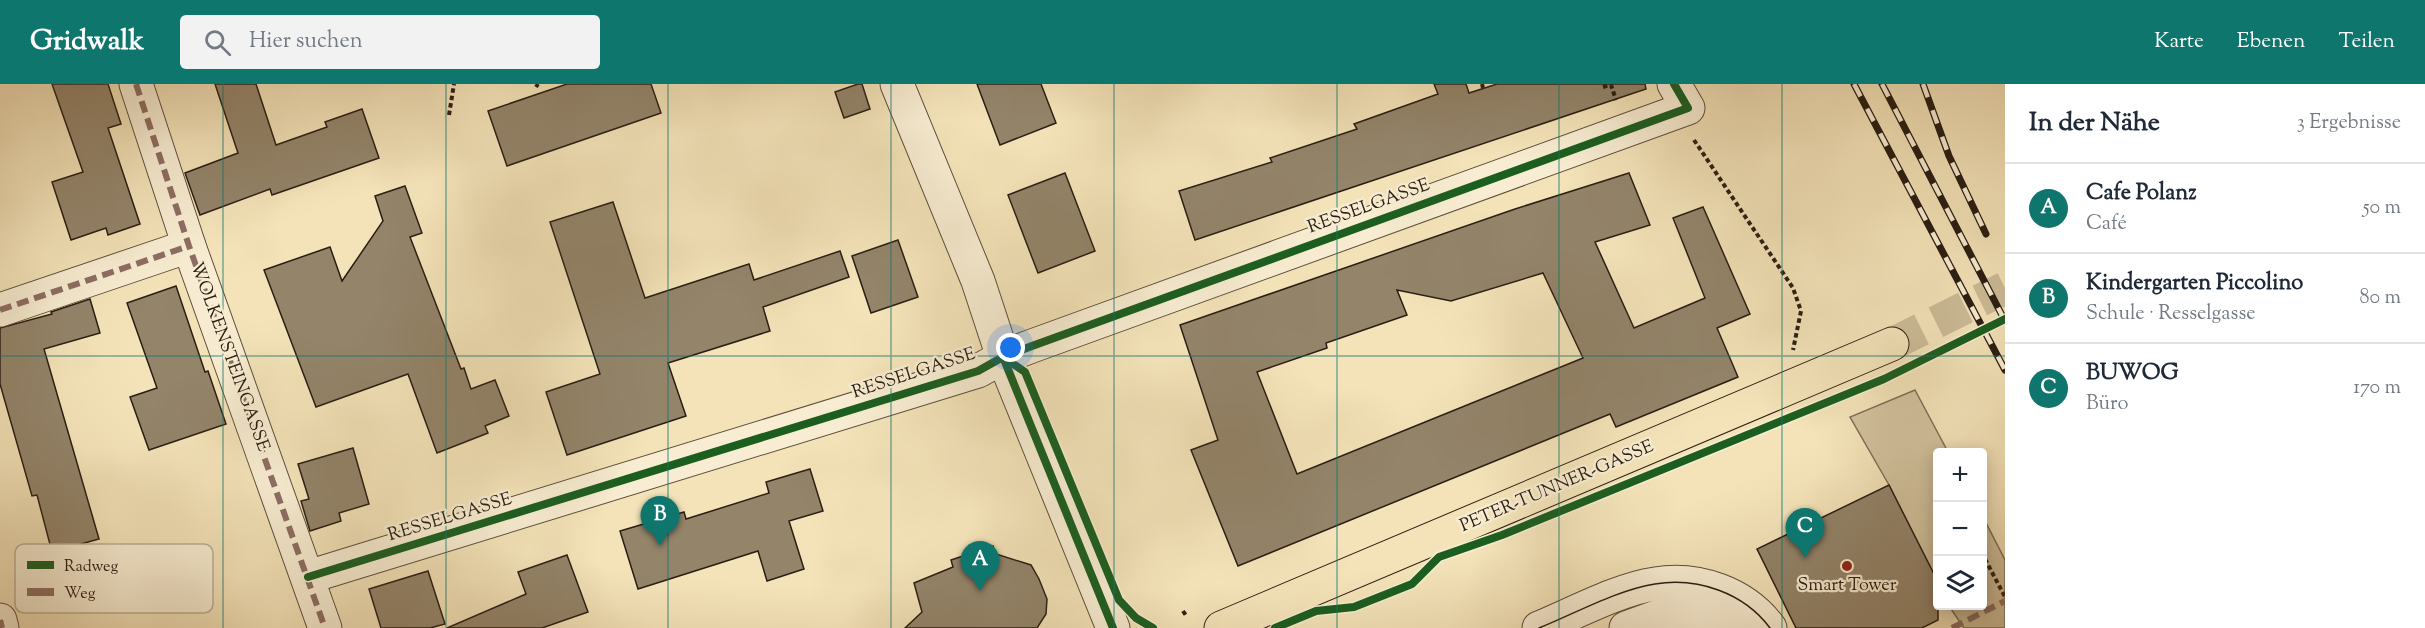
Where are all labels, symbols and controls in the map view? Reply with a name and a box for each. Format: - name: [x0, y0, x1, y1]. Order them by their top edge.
- search box: [180, 15, 600, 69]
- text: Gridwalk: [30, 22, 144, 62]
- icon: search: [201, 26, 234, 59]
- text: Hier suchen: [249, 26, 363, 58]
- text: Karte: [2154, 27, 2204, 57]
- text: Ebenen: [2237, 27, 2305, 57]
- text: Teilen: [2338, 27, 2395, 57]
- text: In der Nähe: [2029, 105, 2160, 142]
- text: 3 Ergebnisse: [2297, 109, 2401, 138]
- street label: RESSELGASSE: [1304, 173, 1434, 241]
- text: Cafe Polanz: [2086, 178, 2197, 210]
- text: A: [2040, 194, 2057, 223]
- text: 50 m: [2363, 194, 2401, 223]
- text: Café: [2086, 210, 2127, 239]
- street label: WOLKENSTEINGASSE: [183, 259, 275, 456]
- text: Kindergarten Piccolino: [2086, 268, 2303, 300]
- text: B: [2042, 284, 2055, 313]
- text: 80 m: [2360, 284, 2401, 313]
- text: Schule · Resselgasse: [2086, 300, 2256, 329]
- your location: [996, 333, 1025, 362]
- street label: RESSELGASSE: [849, 342, 979, 406]
- text: BUWOG: [2086, 358, 2178, 390]
- text: C: [2040, 374, 2057, 403]
- text: 170 m: [2353, 374, 2401, 403]
- text: Büro: [2086, 390, 2129, 419]
- street label: PETER-TUNNER-GASSE: [1456, 434, 1658, 540]
- map controls: [1933, 448, 1987, 610]
- button: +: [1933, 448, 1987, 502]
- street label: RESSELGASSE: [385, 487, 515, 549]
- pin: B: [640, 496, 680, 546]
- button: −: [1933, 502, 1987, 556]
- pin: C: [1786, 508, 1824, 558]
- pin: A: [960, 542, 1000, 591]
- legend: [15, 544, 213, 613]
- text: Radweg: [64, 556, 118, 579]
- button: layers: [1933, 556, 1987, 610]
- marker: Smart Tower: [1840, 559, 1854, 573]
- place label: Smart Tower: [1798, 573, 1897, 599]
- text: Weg: [64, 583, 96, 606]

